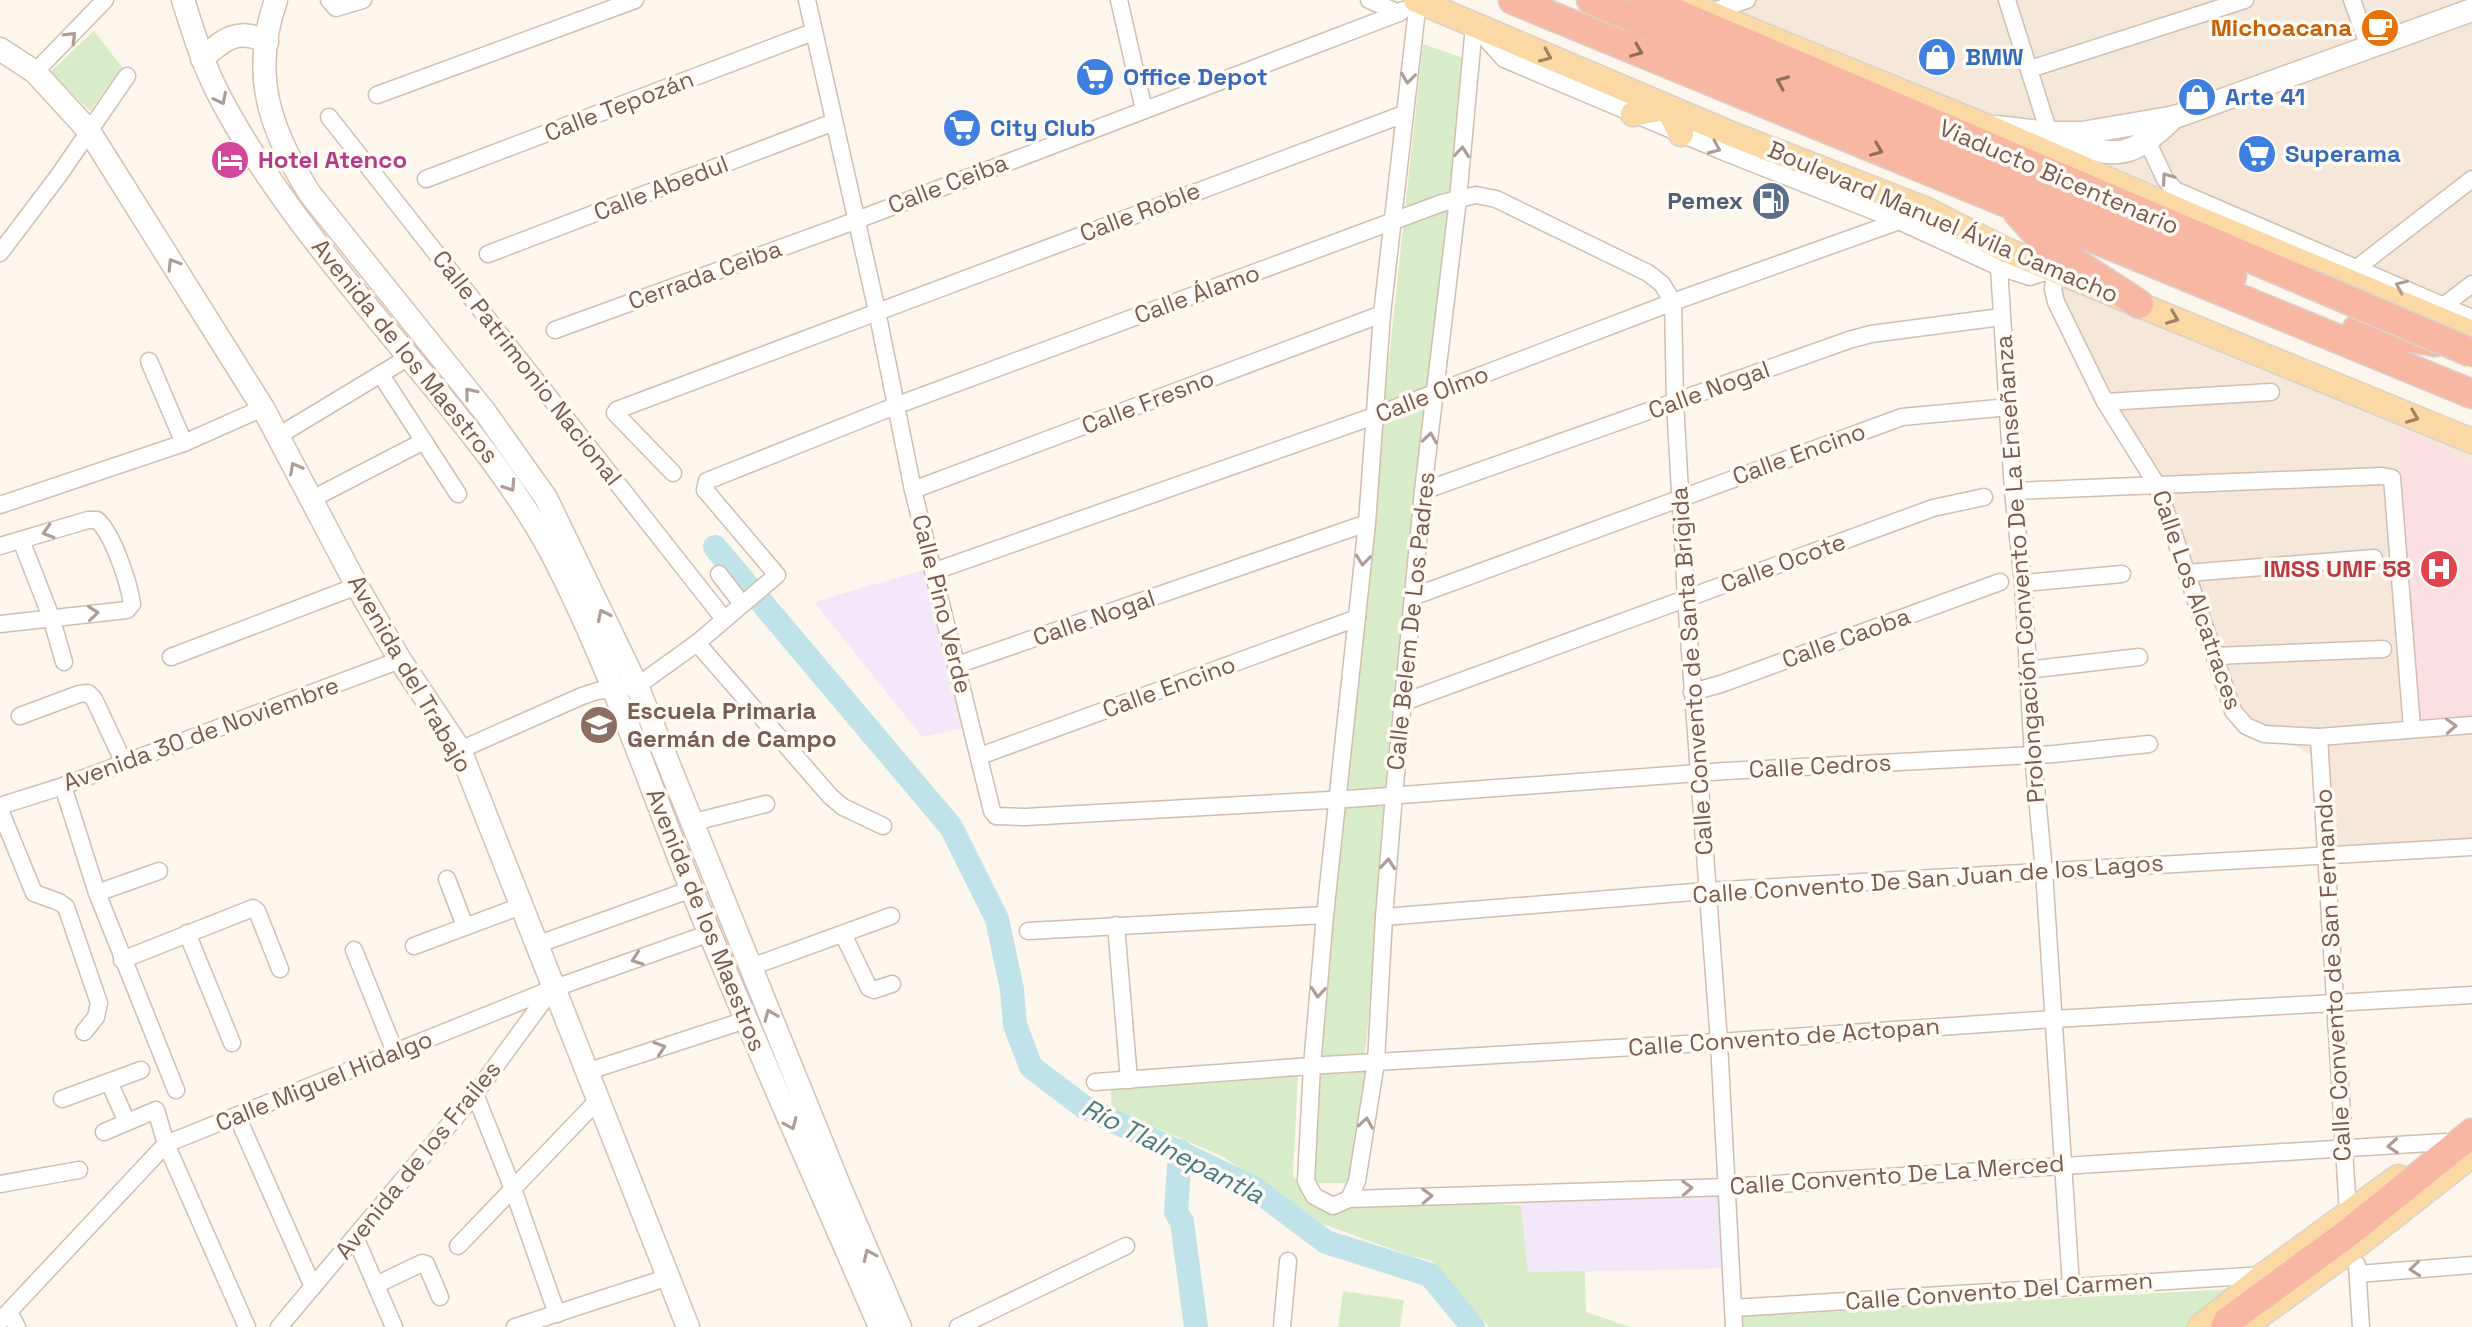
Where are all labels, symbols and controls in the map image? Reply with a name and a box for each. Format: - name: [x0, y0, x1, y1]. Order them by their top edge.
- cafe icon: Michoacana: [2359, 7, 2401, 49]
- place label: Michoacana: [2211, 12, 2352, 43]
- one-way arrow: [62, 32, 76, 46]
- shop icon: BMW: [1916, 36, 1958, 78]
- place label: BMW: [1965, 41, 2024, 72]
- one-way arrow: [1628, 42, 1643, 58]
- one-way arrow: [1538, 46, 1552, 62]
- supermarket icon: Office Depot: [1074, 56, 1116, 98]
- place label: Office Depot: [1123, 61, 1268, 92]
- street label: Calle Tepozán: [540, 63, 698, 148]
- one-way arrow: [1400, 71, 1417, 85]
- one-way arrow: [1776, 76, 1790, 92]
- shop icon: Arte 41: [2176, 76, 2218, 118]
- place label: Arte 41: [2225, 81, 2305, 112]
- one-way arrow: [212, 90, 227, 105]
- supermarket icon: City Club: [941, 107, 983, 149]
- place label: City Club: [990, 112, 1096, 143]
- street label: Viaducto Bicentenario: [1935, 112, 2184, 241]
- street label: Boulevard Manuel Ávila Camacho: [1763, 133, 2123, 310]
- supermarket icon: Superama: [2236, 133, 2278, 175]
- place label: Superama: [2285, 138, 2401, 169]
- hotel icon: Hotel Atenco: [209, 139, 251, 181]
- one-way arrow: [1707, 139, 1721, 155]
- one-way arrow: [1869, 141, 1883, 157]
- place label: Hotel Atenco: [258, 144, 407, 175]
- one-way arrow: [1454, 145, 1471, 158]
- street label: Calle Ceiba: [883, 146, 1012, 221]
- street label: Calle Abedul: [589, 148, 733, 227]
- one-way arrow: [2162, 172, 2177, 187]
- street label: Calle Roble: [1075, 174, 1205, 249]
- fuel station icon: Pemex: [1750, 180, 1792, 222]
- place label: Pemex: [1667, 185, 1743, 216]
- street label: Avenida de los Maestros: [305, 232, 506, 470]
- street label: Cerrada Ceiba: [624, 232, 786, 317]
- street label: Calle Patrimonio Nacional: [426, 244, 629, 492]
- street label: Calle Álamo: [1130, 257, 1264, 331]
- one-way arrow: [168, 259, 183, 273]
- one-way arrow: [2395, 280, 2409, 296]
- one-way arrow: [2165, 308, 2179, 325]
- street label: Prolongación Convento De La Enseñanza: [1988, 334, 2051, 804]
- street label: Calle Nogal: [1644, 353, 1774, 426]
- street label: Calle Olmo: [1371, 358, 1493, 429]
- street label: Calle Fresno: [1077, 362, 1218, 441]
- one-way arrow: [465, 388, 480, 402]
- one-way arrow: [2405, 407, 2419, 423]
- street label: Calle Encino: [1728, 415, 1870, 492]
- one-way arrow: [1421, 432, 1438, 445]
- one-way arrow: [289, 462, 305, 476]
- street label: Calle Belem De Los Padres: [1379, 470, 1442, 772]
- one-way arrow: [501, 477, 516, 492]
- street label: Calle Convento de Santa Brígida: [1663, 485, 1720, 856]
- street label: Calle Los Alcatraces: [2145, 486, 2250, 714]
- street label: Calle Pino Verde: [905, 511, 980, 697]
- one-way arrow: [42, 523, 56, 539]
- street label: Calle Ocote: [1716, 526, 1850, 599]
- hospital icon: IMSS UMF 58: [2418, 548, 2460, 590]
- place label: IMSS UMF 58: [2263, 553, 2411, 584]
- one-way arrow: [1354, 554, 1371, 567]
- street label: Avenida del Trabajo: [341, 569, 480, 778]
- street label: Calle Nogal: [1029, 582, 1159, 653]
- street label: Calle Caoba: [1777, 600, 1914, 675]
- one-way arrow: [87, 605, 100, 622]
- one-way arrow: [597, 609, 613, 624]
- street label: Calle Encino: [1098, 648, 1240, 725]
- street label: Avenida 30 de Noviembre: [59, 669, 343, 798]
- place label: Escuela Primaria Germán de Campo: [627, 695, 837, 754]
- school or university icon: Escuela Primaria Germán de Campo: [578, 704, 620, 746]
- one-way arrow: [2445, 718, 2458, 735]
- street label: Calle Cedros: [1748, 746, 1892, 785]
- street label: Avenida de los Maestros: [640, 784, 773, 1056]
- street label: Calle Convento de San Fernando: [2307, 788, 2358, 1162]
- street label: Calle Convento De San Juan de los Lagos: [1691, 847, 2165, 910]
- one-way arrow: [1379, 857, 1396, 870]
- one-way arrow: [631, 950, 645, 966]
- one-way arrow: [1310, 986, 1327, 999]
- one-way arrow: [764, 1009, 780, 1023]
- street label: Calle Convento de Actopan: [1627, 1010, 1941, 1063]
- street label: Calle Miguel Hidalgo: [211, 1023, 437, 1138]
- one-way arrow: [653, 1041, 667, 1057]
- street label: Avenida de los Frailes: [328, 1054, 507, 1265]
- water label: Río Tlalnepantla: [1076, 1091, 1271, 1212]
- one-way arrow: [782, 1115, 798, 1130]
- one-way arrow: [1357, 1116, 1374, 1130]
- one-way arrow: [2386, 1137, 2399, 1154]
- street label: Calle Convento De La Merced: [1729, 1147, 2065, 1202]
- one-way arrow: [1681, 1180, 1694, 1197]
- one-way arrow: [1421, 1188, 1434, 1205]
- one-way arrow: [863, 1249, 879, 1264]
- one-way arrow: [2408, 1261, 2421, 1278]
- street label: Calle Convento Del Carmen: [1844, 1264, 2154, 1317]

